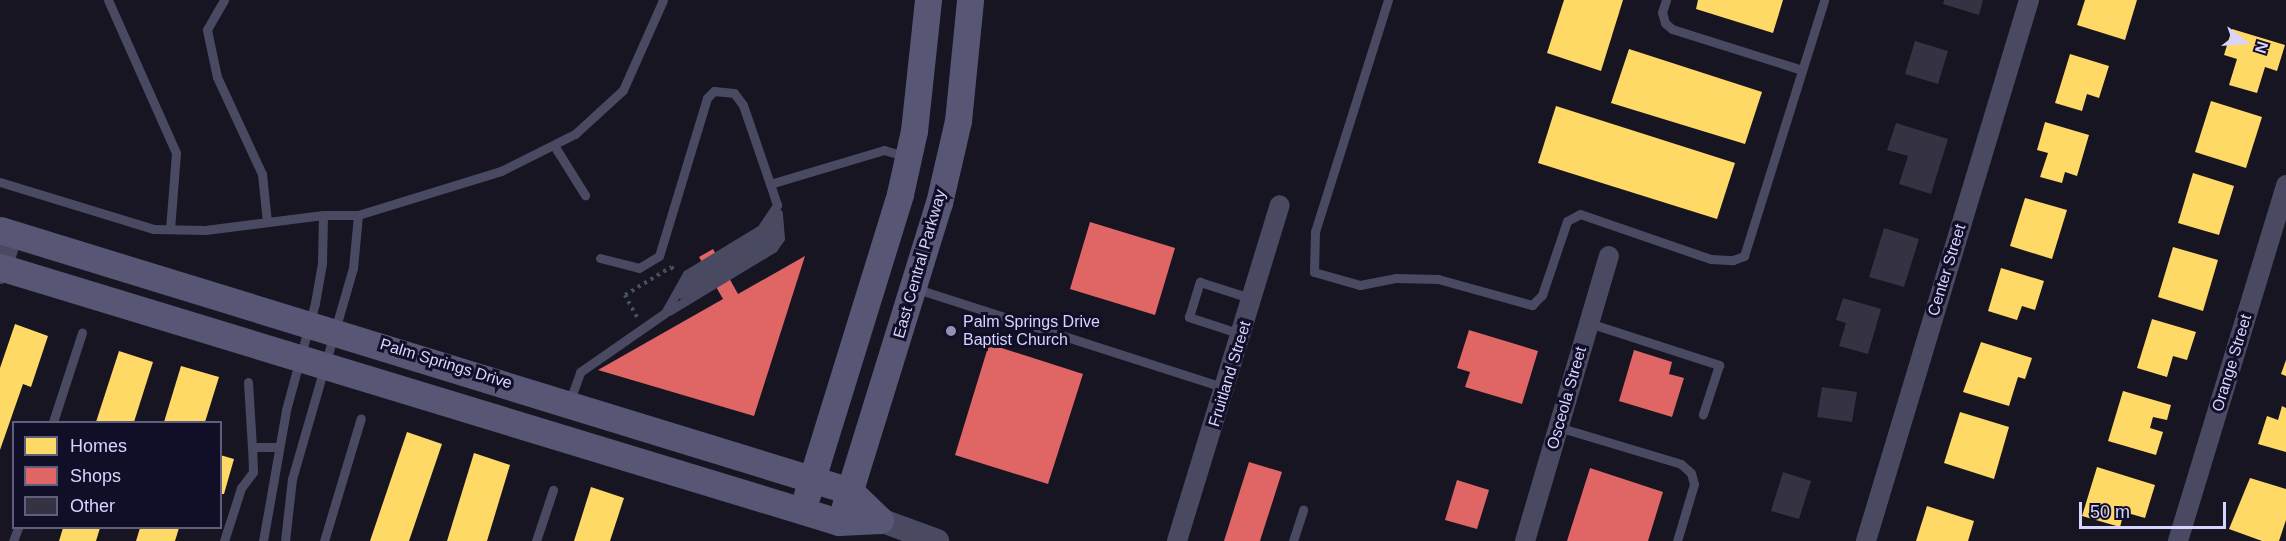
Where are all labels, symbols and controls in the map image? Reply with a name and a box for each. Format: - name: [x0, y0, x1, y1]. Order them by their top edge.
- north arrow: [2214, 12, 2274, 72]
- text: N: [2252, 39, 2272, 55]
- street label: East Central Parkway: [890, 187, 950, 341]
- street label: Center Street: [1924, 222, 1970, 318]
- place label: Palm Springs Drive Baptist Church: [963, 312, 1100, 350]
- street label: Orange Street: [2208, 312, 2256, 414]
- street label: Fruitland Street: [1205, 319, 1255, 429]
- marker: Palm Springs Drive Baptist Church: [944, 324, 958, 338]
- street label: Palm Springs Drive: [378, 335, 514, 393]
- street label: Osceola Street: [1543, 344, 1591, 452]
- legend: [12, 421, 222, 529]
- text: Homes: [70, 436, 127, 456]
- text: Shops: [70, 466, 121, 486]
- scale bar: [2082, 490, 2229, 528]
- text: Other: [70, 496, 115, 516]
- text: 50 m: [2090, 502, 2130, 522]

